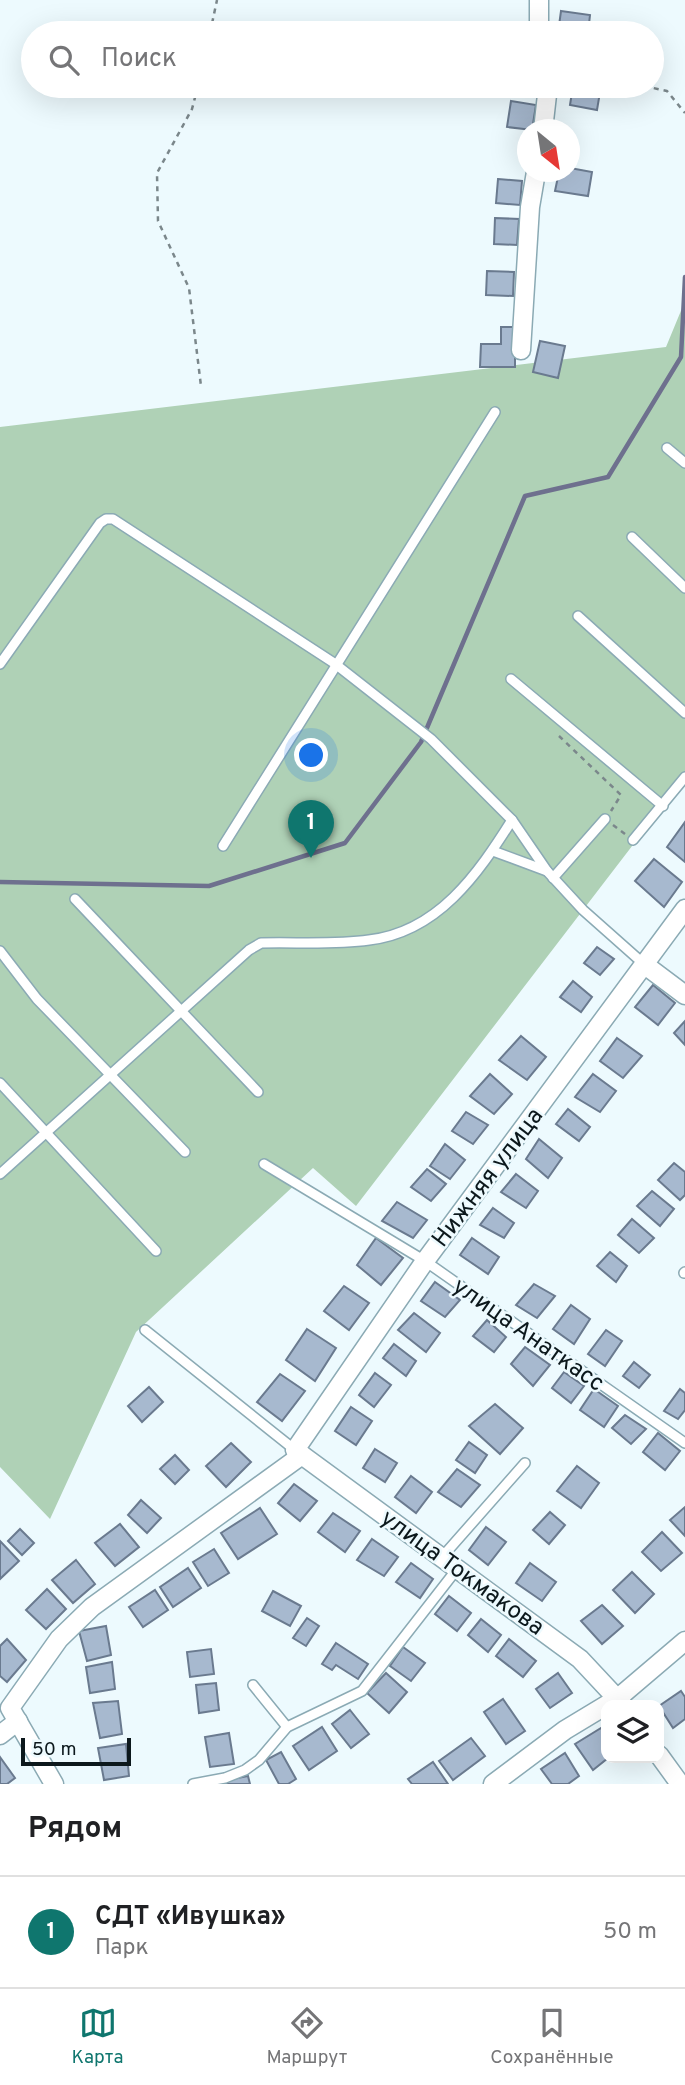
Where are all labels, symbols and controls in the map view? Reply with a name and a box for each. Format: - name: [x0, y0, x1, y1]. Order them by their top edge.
- search box: [21, 21, 664, 98]
- icon: search: [45, 41, 83, 79]
- text: Поиск: [101, 43, 177, 76]
- north arrow: [517, 119, 580, 182]
- your location: [294, 738, 328, 772]
- pin: 1: [288, 800, 334, 858]
- street label: Нижняя улица: [426, 1102, 551, 1254]
- street label: улица Анаткасс: [446, 1272, 610, 1399]
- street label: улица Токмакова: [374, 1504, 550, 1643]
- map controls: [601, 1700, 664, 1763]
- button: layers: [601, 1700, 664, 1763]
- scale bar: [21, 1735, 131, 1767]
- text: 50 m: [32, 1738, 77, 1762]
- text: Рядом: [28, 1811, 122, 1848]
- text: СДТ «Ивушка»: [95, 1901, 286, 1934]
- text: 1: [46, 1918, 56, 1947]
- text: 50 m: [603, 1918, 657, 1947]
- text: Парк: [95, 1934, 149, 1963]
- tab: Карта: [71, 2004, 124, 2070]
- tab: Маршрут: [266, 2004, 347, 2070]
- tab: Сохранённые: [490, 2004, 614, 2070]

